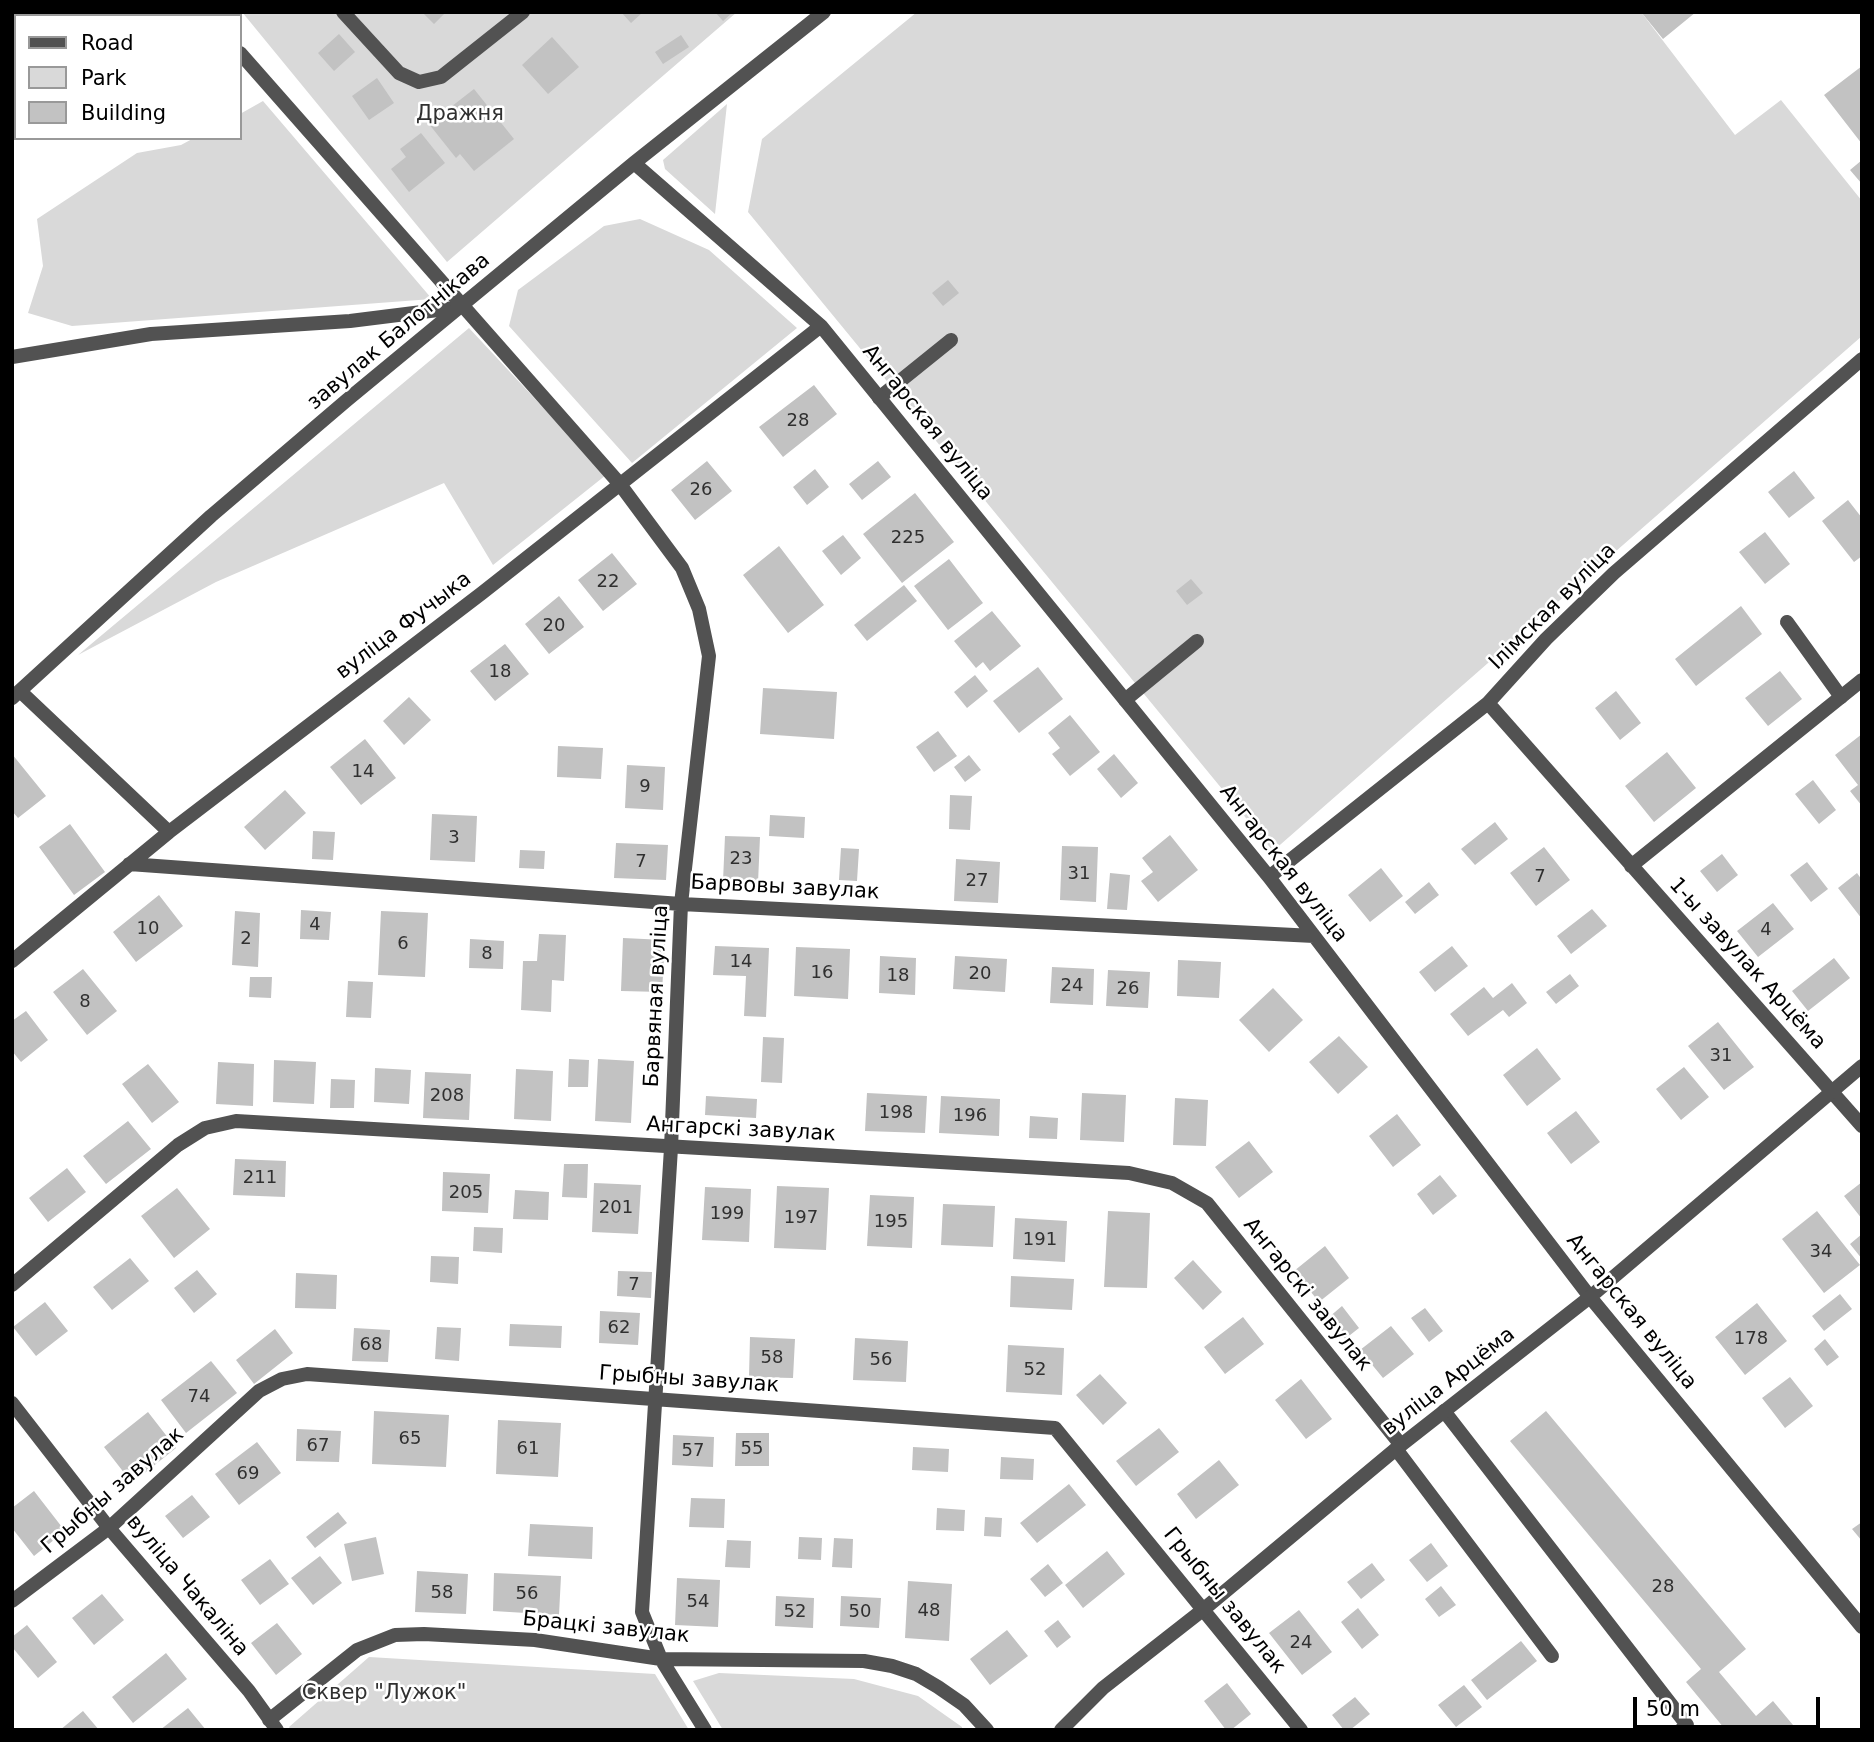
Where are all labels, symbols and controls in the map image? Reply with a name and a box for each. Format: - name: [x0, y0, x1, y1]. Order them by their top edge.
- legend: [14, 14, 242, 140]
- text: Road: [81, 31, 134, 55]
- text: Park: [81, 66, 126, 90]
- text: Building: [81, 101, 166, 125]
- park label: Дражня: [416, 102, 504, 128]
- street label: завулак Балотнікава: [303, 248, 495, 416]
- street label: Ангарская вуліца: [856, 340, 998, 506]
- house number: 28: [787, 410, 809, 432]
- house number: 26: [690, 479, 712, 501]
- house number: 225: [891, 527, 925, 549]
- street label: Ілімская вуліца: [1484, 538, 1622, 676]
- street label: вуліца Фучыка: [331, 567, 477, 685]
- house number: 22: [597, 571, 619, 593]
- house number: 20: [543, 615, 565, 637]
- house number: 18: [489, 661, 511, 683]
- house number: 14: [352, 761, 374, 783]
- house number: 9: [639, 776, 651, 798]
- street label: Ангарская вуліца: [1214, 780, 1352, 948]
- house number: 3: [448, 827, 460, 849]
- house number: 23: [730, 848, 752, 870]
- house number: 7: [635, 851, 647, 873]
- house number: 31: [1068, 863, 1090, 885]
- house number: 7: [1534, 866, 1546, 888]
- street label: Барвовы завулак: [690, 870, 880, 906]
- house number: 27: [966, 870, 988, 892]
- street label: 1-ы завулак Арцёма: [1663, 873, 1831, 1055]
- street label: Барвяная вуліца: [640, 904, 674, 1088]
- house number: 4: [309, 914, 321, 936]
- house number: 10: [137, 918, 159, 940]
- house number: 4: [1760, 919, 1772, 941]
- house number: 2: [240, 928, 252, 950]
- house number: 6: [397, 933, 409, 955]
- house number: 8: [481, 943, 493, 965]
- house number: 14: [730, 951, 752, 973]
- house number: 16: [811, 962, 833, 984]
- house number: 20: [969, 963, 991, 985]
- house number: 18: [887, 965, 909, 987]
- house number: 24: [1061, 975, 1083, 997]
- house number: 26: [1117, 978, 1139, 1000]
- house number: 8: [79, 991, 91, 1013]
- house number: 31: [1710, 1045, 1732, 1067]
- house number: 208: [430, 1085, 464, 1107]
- house number: 198: [879, 1102, 913, 1124]
- house number: 196: [953, 1105, 987, 1127]
- street label: Ангарскі завулак: [646, 1112, 836, 1148]
- house number: 211: [243, 1167, 277, 1189]
- house number: 205: [449, 1182, 483, 1204]
- house number: 201: [599, 1197, 633, 1219]
- house number: 199: [710, 1203, 744, 1225]
- house number: 197: [784, 1207, 818, 1229]
- house number: 195: [874, 1211, 908, 1233]
- street label: Ангарскі завулак: [1237, 1213, 1377, 1377]
- house number: 191: [1023, 1229, 1057, 1251]
- street label: Ангарская вуліца: [1560, 1229, 1702, 1395]
- house number: 34: [1810, 1241, 1832, 1263]
- house number: 7: [628, 1274, 640, 1296]
- house number: 62: [608, 1317, 630, 1339]
- street label: вуліца Арцёма: [1378, 1322, 1520, 1442]
- house number: 178: [1734, 1328, 1768, 1350]
- house number: 68: [360, 1334, 382, 1356]
- house number: 58: [761, 1347, 783, 1369]
- house number: 56: [870, 1349, 892, 1371]
- house number: 52: [1024, 1359, 1046, 1381]
- street label: Грыбны завулак: [598, 1361, 780, 1399]
- house number: 74: [188, 1386, 210, 1408]
- street label: Грыбны завулак: [37, 1422, 189, 1560]
- house number: 65: [399, 1428, 421, 1450]
- house number: 67: [307, 1435, 329, 1457]
- house number: 61: [517, 1438, 539, 1460]
- house number: 55: [741, 1438, 763, 1460]
- house number: 57: [682, 1440, 704, 1462]
- house number: 69: [237, 1463, 259, 1485]
- street label: вуліца Чакаліна: [121, 1510, 253, 1662]
- street label: Грыбны завулак: [1157, 1523, 1291, 1679]
- house number: 28: [1652, 1576, 1674, 1598]
- house number: 58: [431, 1582, 453, 1604]
- house number: 56: [516, 1583, 538, 1605]
- house number: 54: [687, 1591, 709, 1613]
- house number: 48: [918, 1600, 940, 1622]
- house number: 52: [784, 1601, 806, 1623]
- house number: 50: [849, 1601, 871, 1623]
- street label: Брацкі завулак: [521, 1607, 691, 1649]
- house number: 24: [1290, 1632, 1312, 1654]
- park label: Сквер "Лужок": [302, 1681, 466, 1707]
- scale bar: [1636, 1682, 1823, 1726]
- text: 50 m: [1646, 1697, 1700, 1721]

